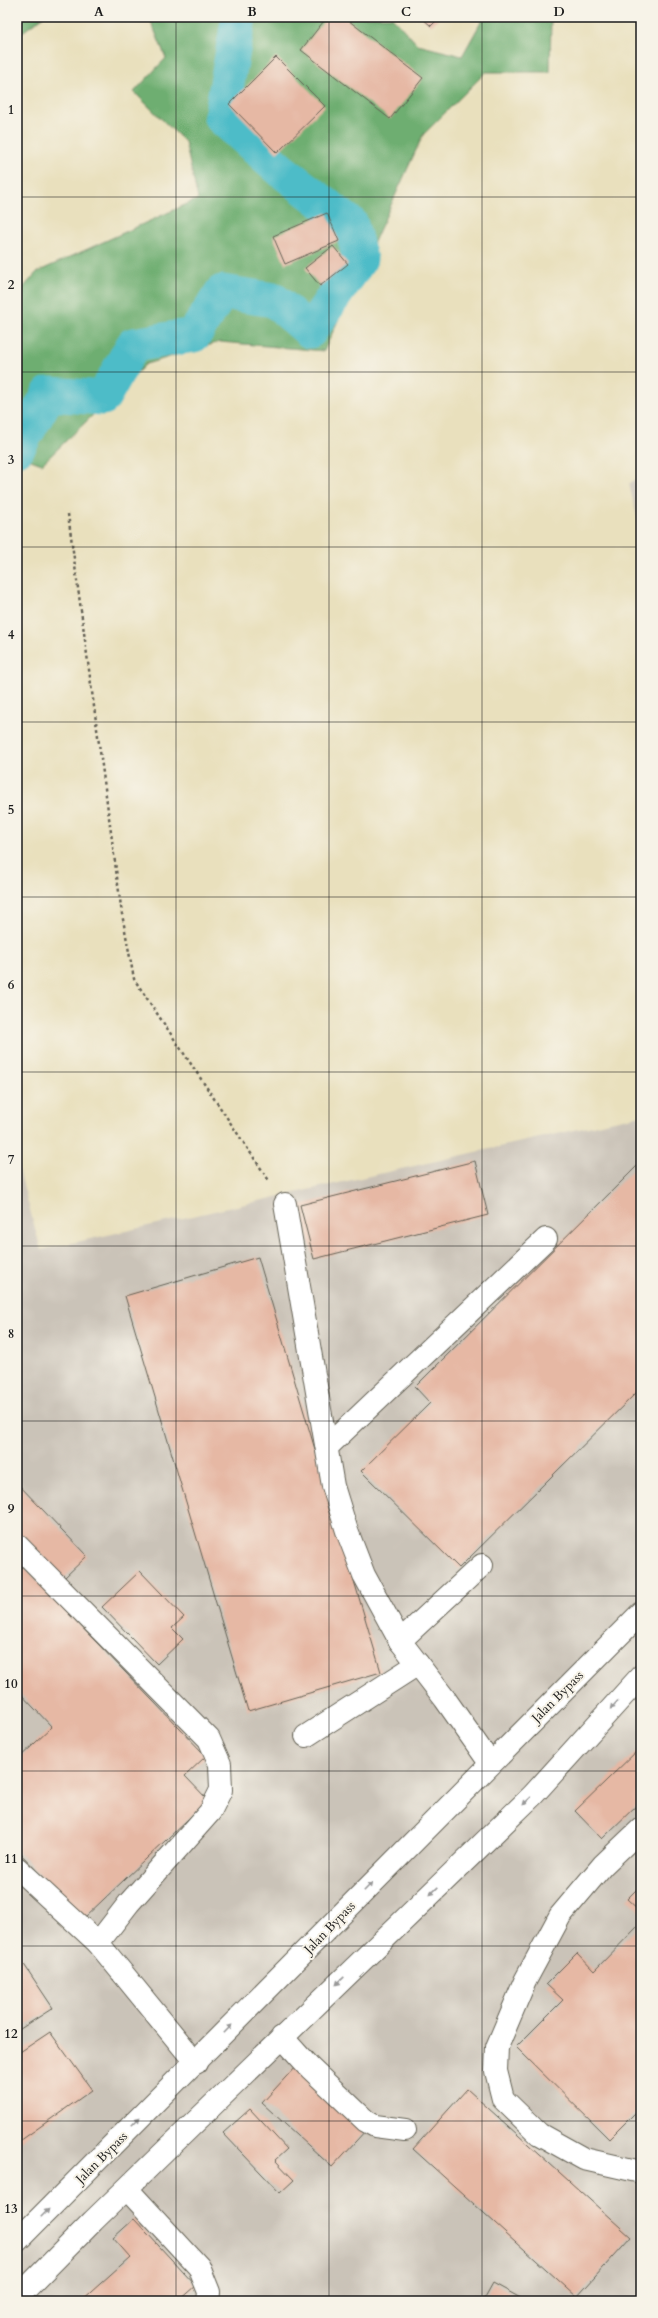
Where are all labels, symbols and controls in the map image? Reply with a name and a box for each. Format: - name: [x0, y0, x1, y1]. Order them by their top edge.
- text: A: [94, 3, 104, 21]
- text: B: [247, 3, 257, 21]
- text: C: [401, 3, 411, 21]
- text: D: [553, 3, 565, 21]
- text: 1: [8, 101, 14, 119]
- text: 2: [8, 276, 15, 294]
- text: 3: [8, 451, 15, 469]
- text: 4: [8, 626, 15, 644]
- text: 5: [8, 801, 14, 819]
- text: 6: [8, 976, 15, 994]
- text: 7: [8, 1151, 15, 1169]
- text: 8: [8, 1325, 14, 1343]
- text: 9: [8, 1500, 15, 1518]
- street label: Jalan Bypass: [526, 1667, 588, 1728]
- text: 10: [4, 1675, 18, 1693]
- one-way arrow: [610, 1699, 619, 1710]
- one-way arrow: [522, 1796, 532, 1806]
- text: 11: [4, 1850, 18, 1868]
- one-way arrow: [363, 1882, 373, 1892]
- one-way arrow: [429, 1886, 438, 1895]
- street label: Jalan Bypass: [299, 1897, 359, 1959]
- one-way arrow: [335, 1976, 345, 1986]
- text: 12: [4, 2025, 18, 2043]
- one-way arrow: [223, 2025, 232, 2034]
- one-way arrow: [131, 2116, 141, 2126]
- street label: Jalan Bypass: [70, 2128, 132, 2189]
- text: 13: [4, 2200, 18, 2218]
- one-way arrow: [40, 2208, 49, 2218]

